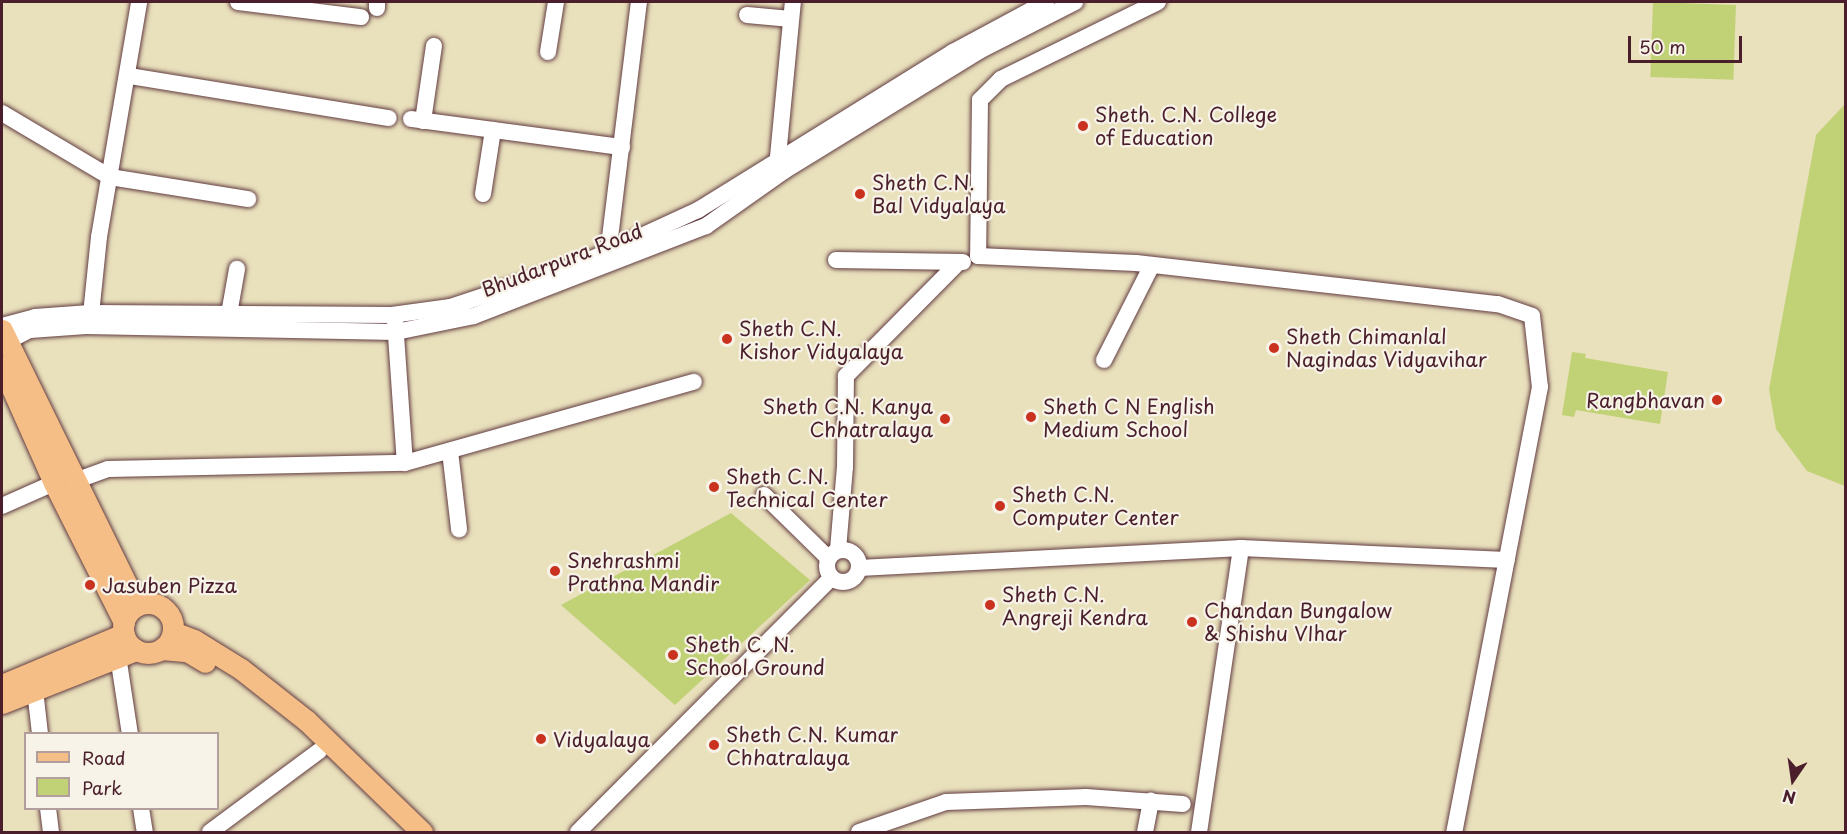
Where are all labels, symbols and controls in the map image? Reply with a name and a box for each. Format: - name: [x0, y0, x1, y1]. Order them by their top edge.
- scale bar: [1631, 24, 1745, 62]
- text: 50 m: [1639, 33, 1686, 60]
- place label: Sheth. C.N. College of Education: [1095, 102, 1279, 149]
- marker: Sheth. C.N. College of Education: [1076, 119, 1090, 133]
- place label: Sheth C.N. Bal Vidyalaya: [872, 170, 1007, 217]
- marker: Sheth C.N. Bal Vidyalaya: [853, 187, 867, 201]
- street label: Bhudarpura Road: [479, 218, 645, 302]
- place label: Sheth C.N. Kishor Vidyalaya: [739, 316, 904, 363]
- place label: Sheth Chimanlal Nagindas Vidyavihar: [1286, 324, 1486, 371]
- marker: Sheth C.N. Kishor Vidyalaya: [720, 332, 734, 346]
- marker: Sheth Chimanlal Nagindas Vidyavihar: [1267, 341, 1281, 355]
- place label: Rangbhavan: [1586, 388, 1705, 412]
- marker: Rangbhavan: [1710, 393, 1724, 407]
- place label: Sheth C N English Medium School: [1043, 394, 1216, 441]
- place label: Sheth C.N. Kanya Chhatralaya: [763, 395, 933, 442]
- marker: Sheth C N English Medium School: [1024, 410, 1038, 424]
- marker: Sheth C.N. Kanya Chhatralaya: [938, 412, 952, 426]
- place label: Sheth C.N. Technical Center: [726, 464, 887, 511]
- marker: Sheth C.N. Technical Center: [707, 480, 721, 494]
- place label: Sheth C.N. Computer Center: [1012, 482, 1181, 529]
- marker: Sheth C.N. Computer Center: [993, 499, 1007, 513]
- place label: Snehrashmi Prathna Mandir: [567, 548, 720, 595]
- marker: Snehrashmi Prathna Mandir: [548, 564, 562, 578]
- place label: Jasuben Pizza: [102, 573, 238, 597]
- marker: Jasuben Pizza: [83, 578, 97, 592]
- place label: Sheth C.N. Angreji Kendra: [1002, 582, 1148, 629]
- marker: Sheth C.N. Angreji Kendra: [983, 598, 997, 612]
- place label: Chandan Bungalow & Shishu VIhar: [1204, 598, 1391, 645]
- marker: Chandan Bungalow & Shishu VIhar: [1185, 615, 1199, 629]
- place label: Sheth C. N. School Ground: [685, 632, 825, 679]
- marker: Sheth C. N. School Ground: [666, 648, 680, 662]
- place label: Sheth C.N. Kumar Chhatralaya: [726, 722, 900, 769]
- place label: Vidyalaya: [553, 727, 650, 751]
- legend: [24, 732, 219, 810]
- marker: Vidyalaya: [534, 732, 548, 746]
- marker: Sheth C.N. Kumar Chhatralaya: [707, 738, 721, 752]
- text: Road: [82, 744, 126, 771]
- north arrow: [1763, 750, 1823, 810]
- text: Park: [82, 774, 122, 801]
- text: N: [1780, 784, 1798, 811]

